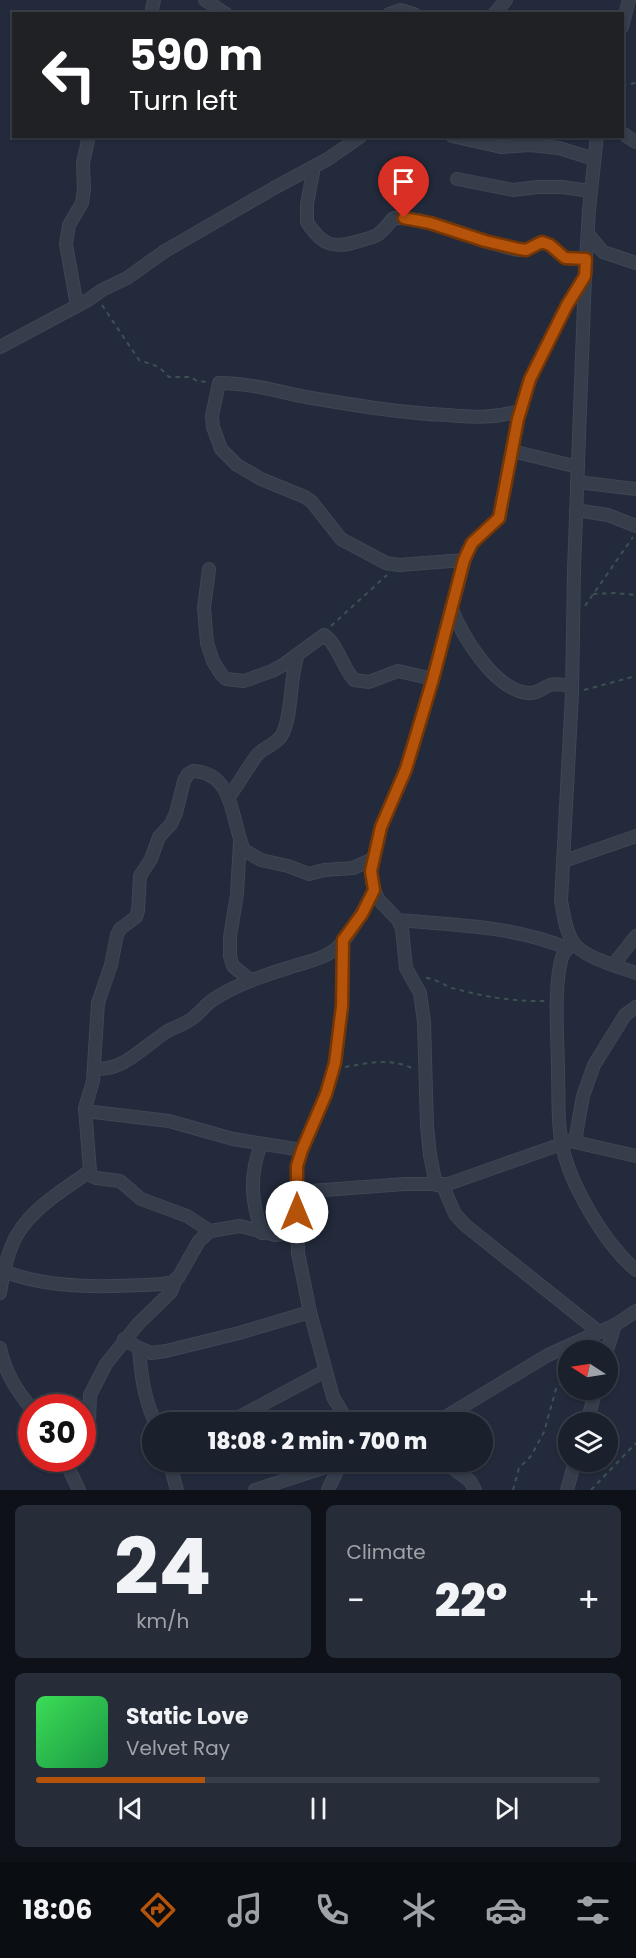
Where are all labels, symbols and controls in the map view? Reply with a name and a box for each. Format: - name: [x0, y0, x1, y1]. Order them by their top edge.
- text: 590 m: [129, 26, 263, 85]
- icon: left: [30, 36, 108, 114]
- text: Turn left: [129, 82, 238, 119]
- pin: [378, 156, 429, 218]
- icon: arrive: [387, 165, 420, 198]
- position arrow: [265, 1180, 329, 1244]
- north arrow: [558, 1340, 618, 1400]
- map controls: [558, 1340, 618, 1472]
- speed limit sign: 30: [18, 1394, 96, 1472]
- button: layers: [558, 1412, 618, 1472]
- text: 18:08 · 2 min · 700 m: [208, 1426, 427, 1457]
- text: 24: [114, 1512, 211, 1621]
- text: Climate: [347, 1538, 426, 1566]
- text: 22°: [435, 1569, 507, 1632]
- text: −: [347, 1577, 365, 1624]
- text: +: [577, 1577, 600, 1624]
- text: km/h: [136, 1607, 189, 1635]
- text: Static Love: [126, 1701, 249, 1732]
- text: Velvet Ray: [126, 1734, 230, 1762]
- icon: previous: [114, 1792, 147, 1825]
- icon: pause: [302, 1792, 335, 1825]
- icon: next: [490, 1792, 523, 1825]
- icon: directions: [137, 1889, 179, 1931]
- icon: music: [224, 1889, 266, 1931]
- icon: phone: [311, 1889, 353, 1931]
- icon: climate: [398, 1889, 440, 1931]
- icon: car: [485, 1889, 527, 1931]
- icon: filters: [572, 1889, 614, 1931]
- text: 18:06: [22, 1891, 93, 1928]

